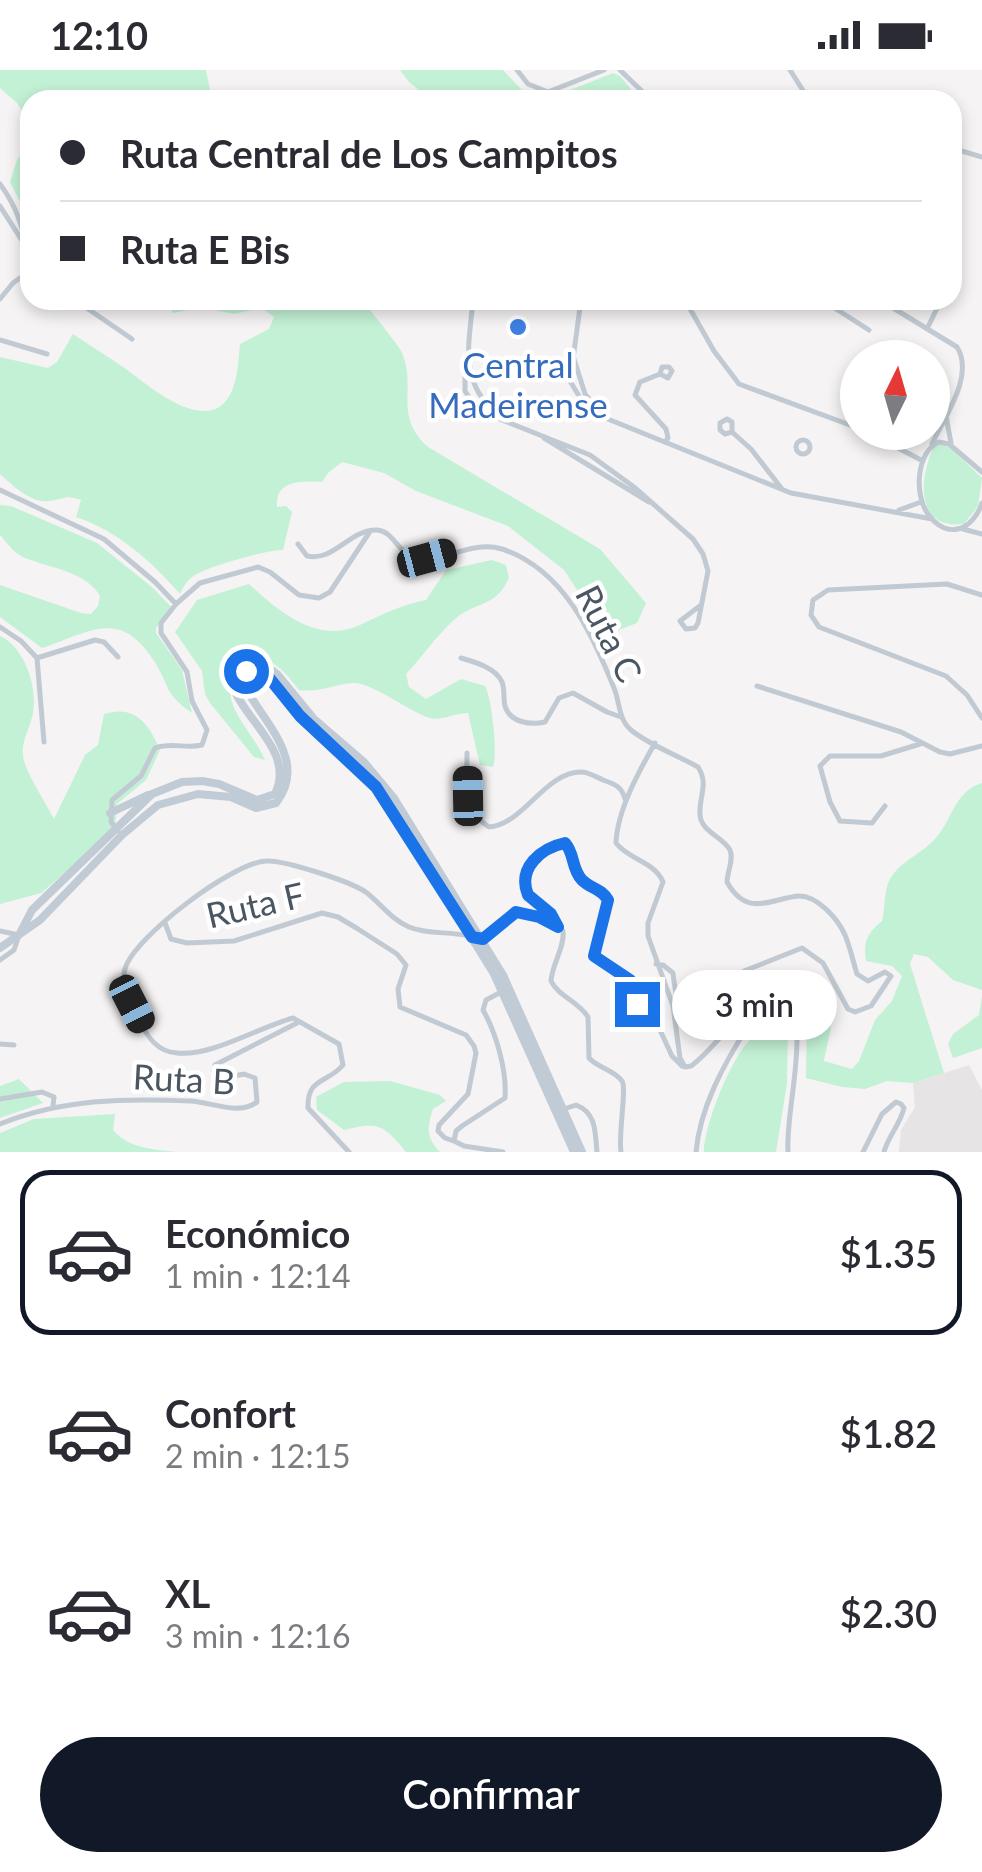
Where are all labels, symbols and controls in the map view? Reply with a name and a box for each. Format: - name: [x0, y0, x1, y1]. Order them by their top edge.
- text: 12:10: [50, 12, 148, 58]
- text: Ruta Central de Los Campitos: [120, 130, 618, 176]
- text: Ruta E Bis: [120, 226, 290, 272]
- marker: Central Madeirense: [507, 316, 529, 338]
- north arrow: [840, 340, 950, 450]
- map controls: [840, 340, 950, 450]
- place label: Central Madeirense: [428, 343, 608, 425]
- car: [394, 536, 460, 580]
- street label: Ruta C: [568, 578, 652, 688]
- route start: [224, 649, 269, 694]
- car: [452, 766, 484, 826]
- street label: Ruta F: [202, 872, 308, 936]
- callout: 3 min: [672, 969, 837, 1039]
- car: [105, 970, 159, 1038]
- route end: [615, 982, 660, 1027]
- text: 3 min: [715, 985, 794, 1024]
- street label: Ruta B: [132, 1054, 236, 1102]
- icon: car: [45, 1208, 135, 1298]
- text: Económico: [165, 1210, 350, 1256]
- text: $1.35: [840, 1230, 937, 1276]
- text: 1 min · 12:14: [165, 1256, 351, 1295]
- icon: car: [45, 1388, 135, 1478]
- text: Confort: [165, 1390, 296, 1436]
- text: $1.82: [840, 1410, 937, 1456]
- text: 2 min · 12:15: [165, 1436, 351, 1475]
- icon: car: [45, 1568, 135, 1658]
- text: XL: [165, 1570, 210, 1616]
- text: $2.30: [840, 1590, 937, 1636]
- text: 3 min · 12:16: [165, 1616, 351, 1655]
- button: Confirmar: [40, 1737, 942, 1852]

